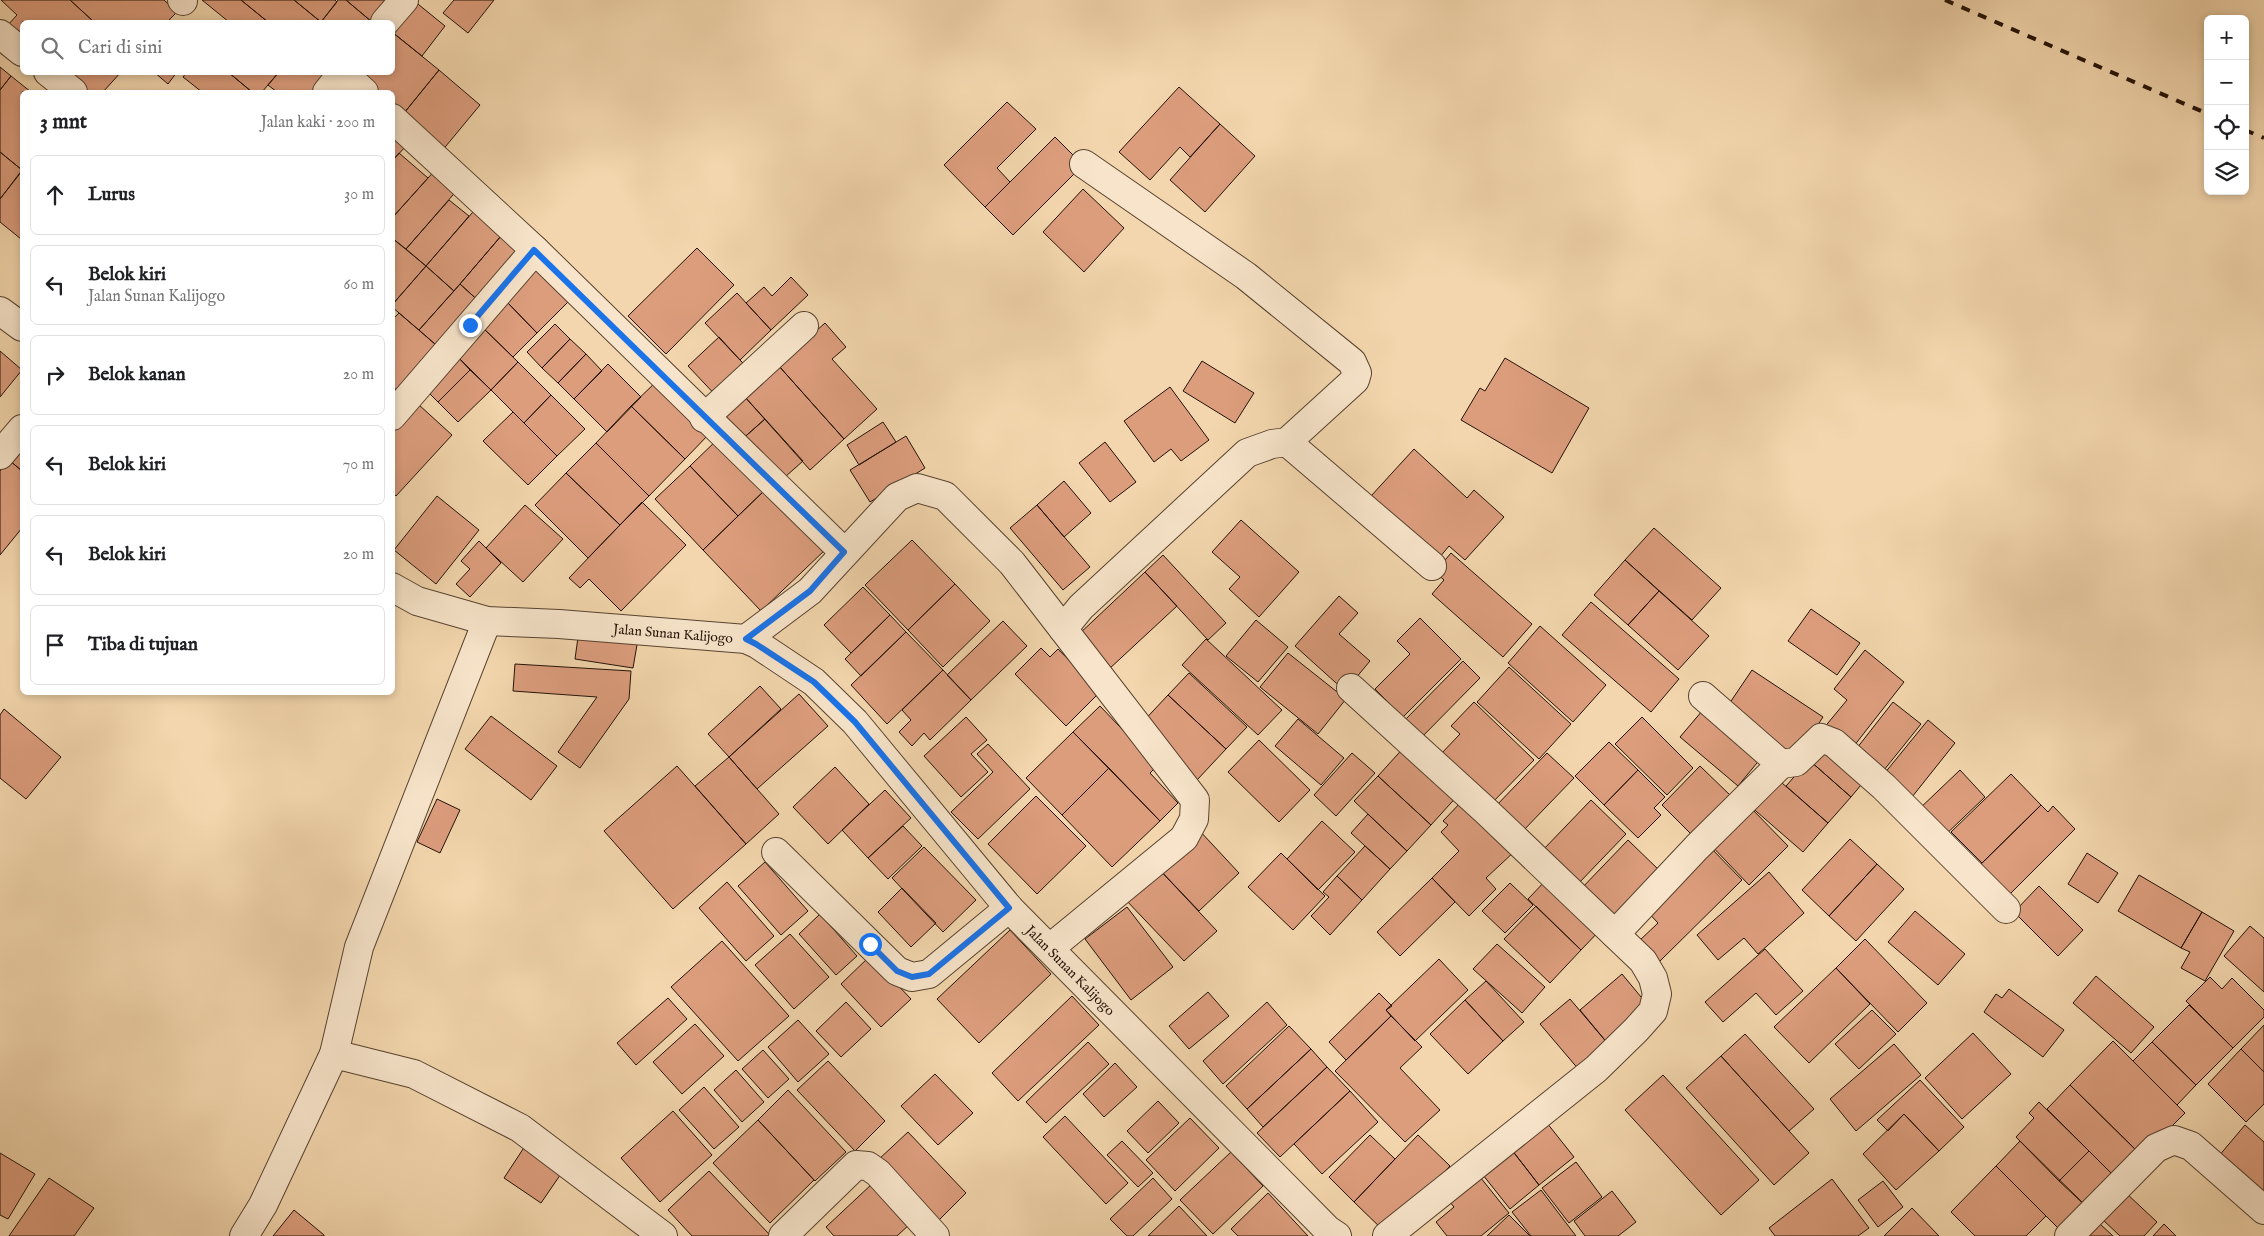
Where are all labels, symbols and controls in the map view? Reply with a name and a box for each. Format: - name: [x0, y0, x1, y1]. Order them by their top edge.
- map controls: [2204, 15, 2249, 195]
- button: +: [2204, 15, 2249, 60]
- search box: [20, 20, 395, 75]
- icon: search: [38, 34, 66, 62]
- text: Cari di sini: [78, 36, 162, 60]
- button: −: [2204, 60, 2249, 105]
- button: locate: [2204, 105, 2249, 150]
- text: 3 mnt: [40, 109, 87, 136]
- text: Jalan kaki · 200 m: [261, 113, 375, 133]
- button: layers: [2204, 150, 2249, 195]
- icon: ahead: [41, 181, 69, 209]
- text: Lurus: [88, 183, 135, 207]
- text: 30 m: [344, 185, 374, 205]
- text: Belok kiri: [88, 263, 166, 287]
- icon: left: [41, 271, 69, 299]
- text: 60 m: [344, 275, 374, 295]
- text: Jalan Sunan Kalijogo: [88, 287, 225, 307]
- route end: [459, 314, 482, 337]
- icon: right: [41, 361, 69, 389]
- text: Belok kanan: [88, 363, 186, 387]
- text: 20 m: [343, 365, 374, 385]
- icon: left: [41, 451, 69, 479]
- text: Belok kiri: [88, 453, 166, 477]
- text: 70 m: [343, 455, 374, 475]
- icon: left: [41, 541, 69, 569]
- text: Belok kiri: [88, 543, 166, 567]
- text: 20 m: [343, 545, 374, 565]
- street label: Jalan Sunan Kalijogo: [610, 620, 734, 648]
- icon: arrive: [41, 631, 69, 659]
- text: Tiba di tujuan: [88, 633, 198, 657]
- street label: Jalan Sunan Kalijogo: [1020, 920, 1119, 1020]
- route start: [859, 933, 882, 956]

